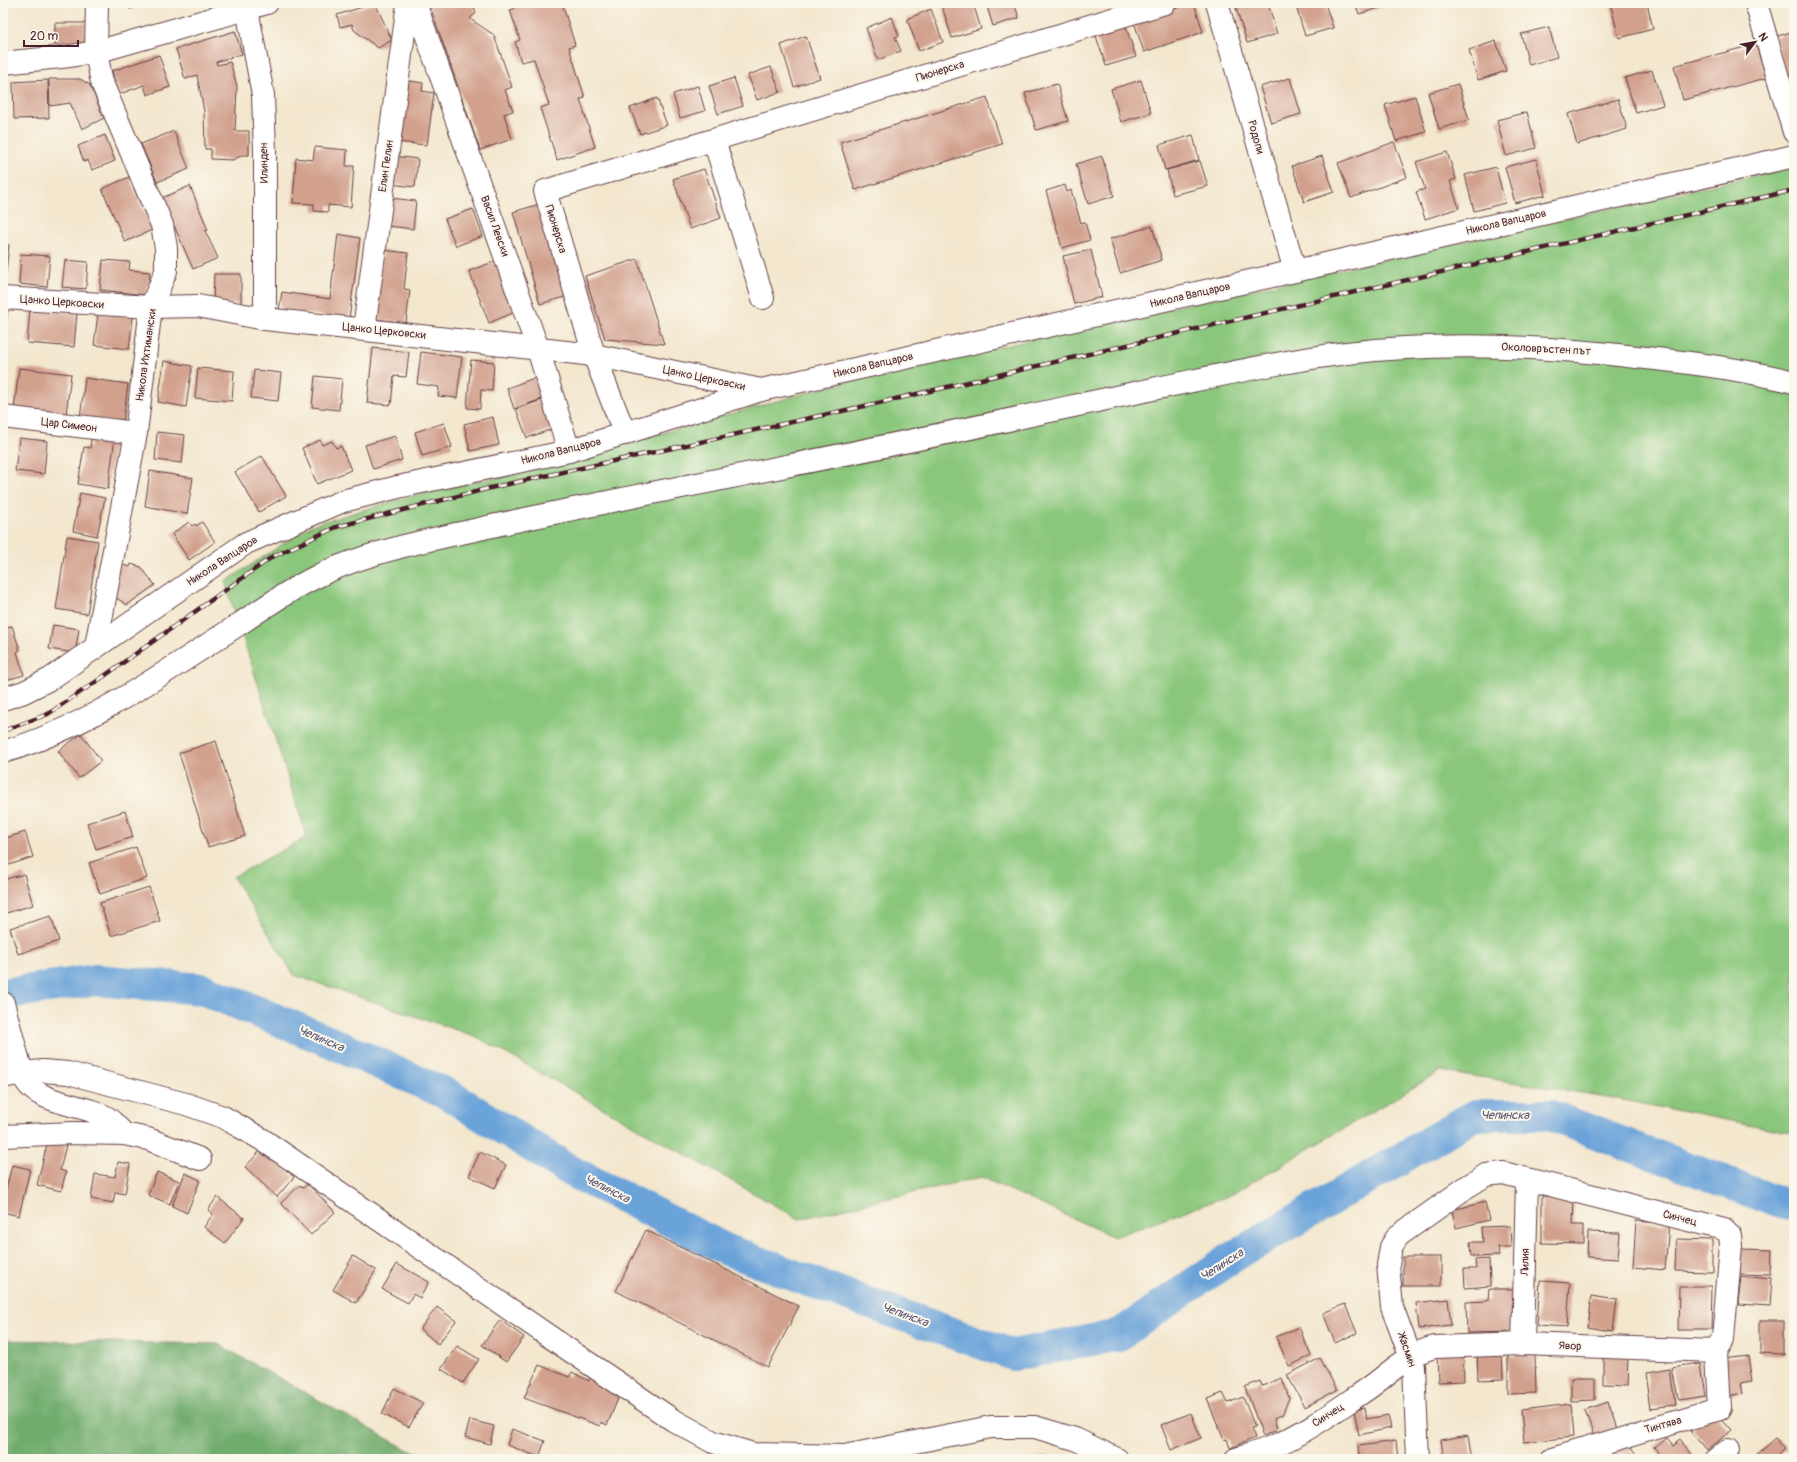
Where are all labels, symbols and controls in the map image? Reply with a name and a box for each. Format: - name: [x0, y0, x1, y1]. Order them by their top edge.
- scale bar: [24, 22, 78, 48]
- north arrow: [1735, 22, 1775, 62]
- text: 20 m: [30, 29, 59, 44]
- text: N: [1756, 30, 1771, 44]
- street label: Пионерска: [914, 57, 966, 85]
- street label: Родопи: [1245, 119, 1267, 155]
- street label: Елин Пелин: [376, 139, 396, 193]
- street label: Илинден: [257, 143, 271, 183]
- street label: Васил Левски: [478, 194, 512, 258]
- street label: Пионерска: [542, 203, 570, 255]
- street label: Никола Вапцаров: [1464, 206, 1548, 238]
- street label: Никола Вапцаров: [1148, 279, 1232, 311]
- street label: Цанко Церковски: [20, 293, 104, 311]
- street label: Никола Ихтимански: [133, 308, 159, 402]
- street label: Цанко Церковски: [342, 320, 427, 342]
- street label: Околовръстен път: [1501, 340, 1592, 358]
- street label: Никола Вапцаров: [831, 349, 915, 381]
- street label: Цанко Церковски: [662, 363, 747, 393]
- street label: Цар Симеон: [40, 415, 98, 435]
- street label: Никола Вапцаров: [520, 435, 602, 467]
- street label: Никола Вапцаров: [184, 533, 260, 589]
- water label: Чепинска: [296, 1023, 348, 1056]
- water label: Чепинска: [1481, 1108, 1531, 1123]
- water label: Чепинска: [582, 1171, 633, 1207]
- street label: Синчец: [1661, 1207, 1699, 1229]
- water label: Чепинска: [1198, 1245, 1248, 1284]
- street label: Лилия: [1518, 1248, 1532, 1277]
- water label: Чепинска: [880, 1300, 932, 1331]
- street label: Жасмин: [1395, 1329, 1419, 1369]
- street label: Явор: [1558, 1339, 1582, 1353]
- street label: Синчец: [1310, 1400, 1346, 1430]
- street label: Тинтява: [1643, 1414, 1683, 1436]

